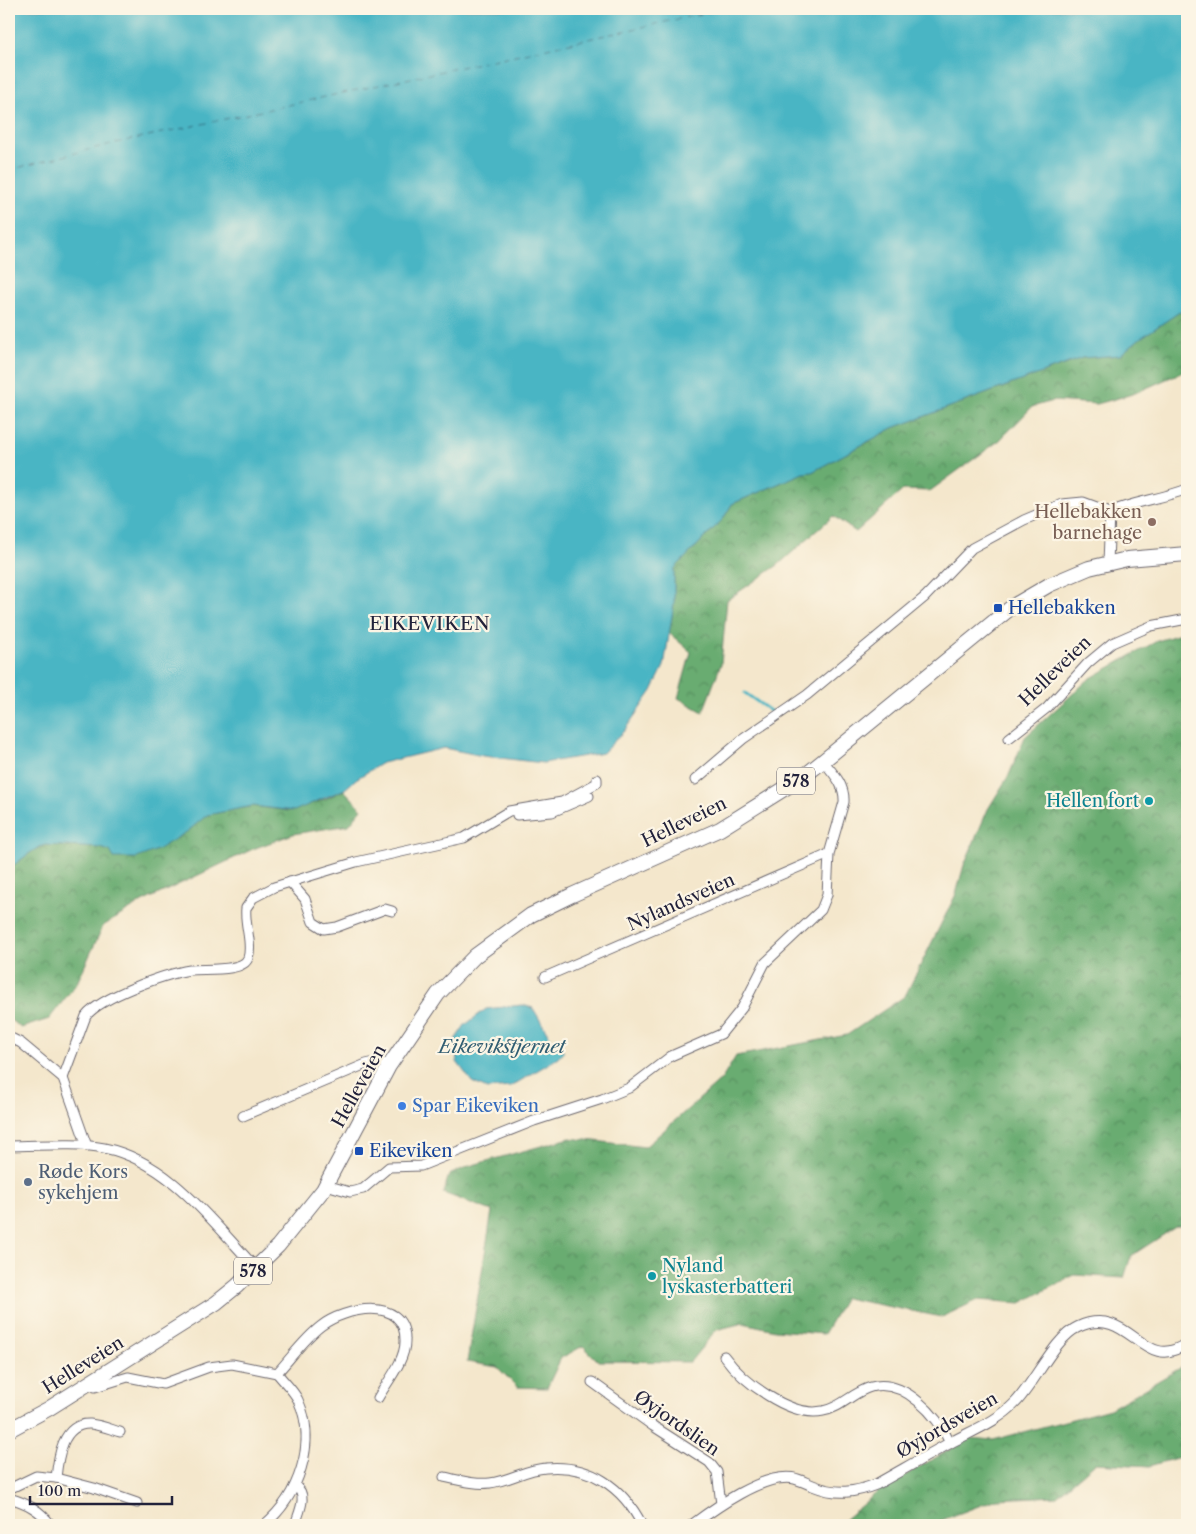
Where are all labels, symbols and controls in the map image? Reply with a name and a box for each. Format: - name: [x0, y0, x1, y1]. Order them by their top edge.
- place label: Hellebakken barnehage: [1034, 501, 1142, 544]
- marker: Hellebakken barnehage: [1146, 516, 1158, 528]
- place label: Hellebakken: [1008, 597, 1116, 619]
- marker: Hellebakken: [992, 602, 1004, 614]
- district label: EIKEVIKEN: [369, 612, 491, 635]
- street label: Helleveien: [1014, 631, 1096, 711]
- road number: 578: [777, 768, 815, 794]
- place label: Hellen fort: [1046, 790, 1140, 812]
- street label: Helleveien: [638, 792, 730, 852]
- marker: Hellen fort: [1143, 795, 1155, 807]
- street label: Nylandsveien: [624, 869, 738, 935]
- water label: Eikevikstjernet: [437, 1035, 567, 1058]
- street label: Helleveien: [327, 1041, 391, 1131]
- place label: Spar Eikeviken: [412, 1095, 539, 1117]
- marker: Spar Eikeviken: [396, 1100, 408, 1112]
- place label: Eikeviken: [369, 1140, 453, 1162]
- marker: Eikeviken: [353, 1145, 365, 1157]
- place label: Røde Kors sykehjem: [38, 1161, 128, 1204]
- marker: Røde Kors sykehjem: [22, 1176, 34, 1188]
- place label: Nyland lyskasterbatteri: [662, 1255, 793, 1298]
- road number: 578: [234, 1258, 272, 1284]
- marker: Nyland lyskasterbatteri: [646, 1270, 658, 1282]
- street label: Helleveien: [38, 1331, 128, 1399]
- street label: Øyjordslien: [630, 1385, 724, 1461]
- street label: Øyjordsveien: [892, 1387, 1002, 1463]
- scale bar: [30, 1474, 172, 1506]
- text: 100 m: [38, 1481, 81, 1500]

